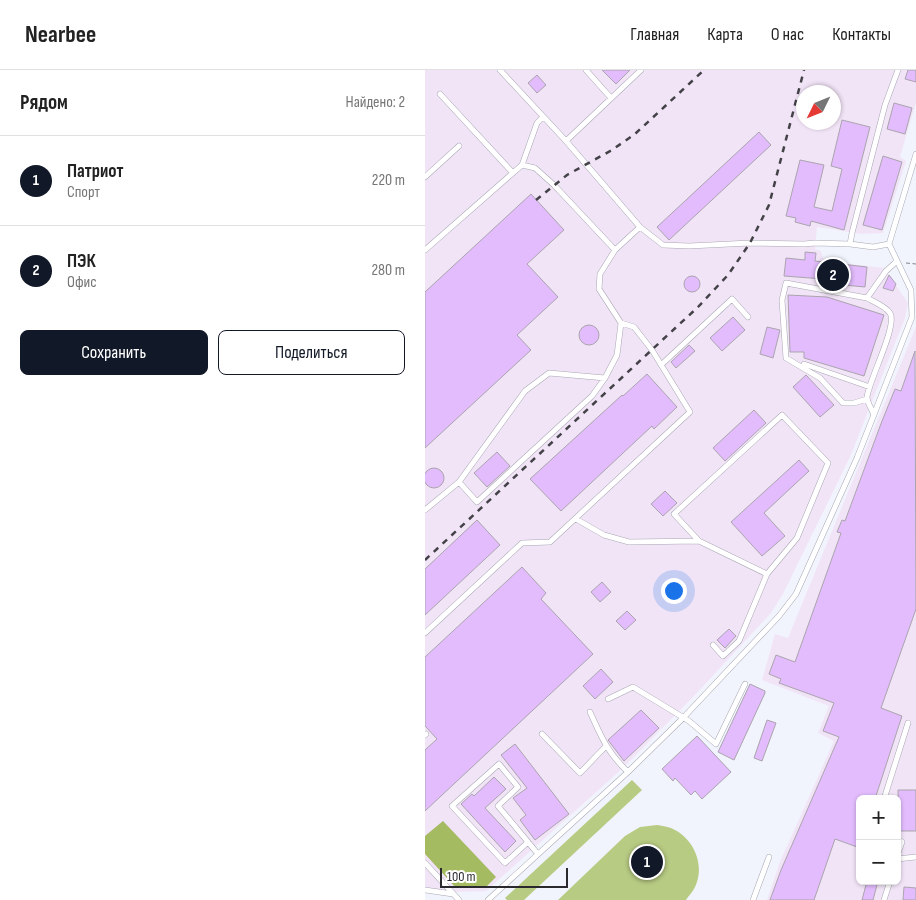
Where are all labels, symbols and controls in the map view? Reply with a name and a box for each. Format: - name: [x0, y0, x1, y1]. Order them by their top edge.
- text: Nearbee: [25, 20, 96, 49]
- text: Главная: [630, 24, 679, 45]
- text: Карта: [707, 24, 743, 45]
- text: О нас: [771, 24, 804, 45]
- text: Контакты: [832, 24, 891, 45]
- north arrow: [796, 85, 841, 130]
- text: Рядом: [20, 90, 68, 115]
- text: Найдено: 2: [346, 93, 405, 112]
- text: Патриот: [67, 160, 124, 183]
- text: 1: [33, 171, 39, 190]
- text: 220 m: [372, 171, 405, 190]
- text: Спорт: [67, 183, 100, 202]
- text: ПЭК: [67, 250, 96, 273]
- pin: 2: [817, 256, 849, 294]
- text: 2: [32, 261, 40, 280]
- text: 280 m: [371, 261, 405, 280]
- text: Офис: [67, 273, 97, 292]
- button: Сохранить: [20, 330, 208, 375]
- button: Поделиться: [218, 330, 405, 375]
- your location: [661, 578, 687, 604]
- map controls: [856, 795, 901, 885]
- button: +: [856, 795, 901, 840]
- button: −: [856, 840, 901, 885]
- pin: 1: [631, 843, 663, 881]
- scale bar: [440, 865, 567, 888]
- text: 100 m: [447, 868, 476, 885]

